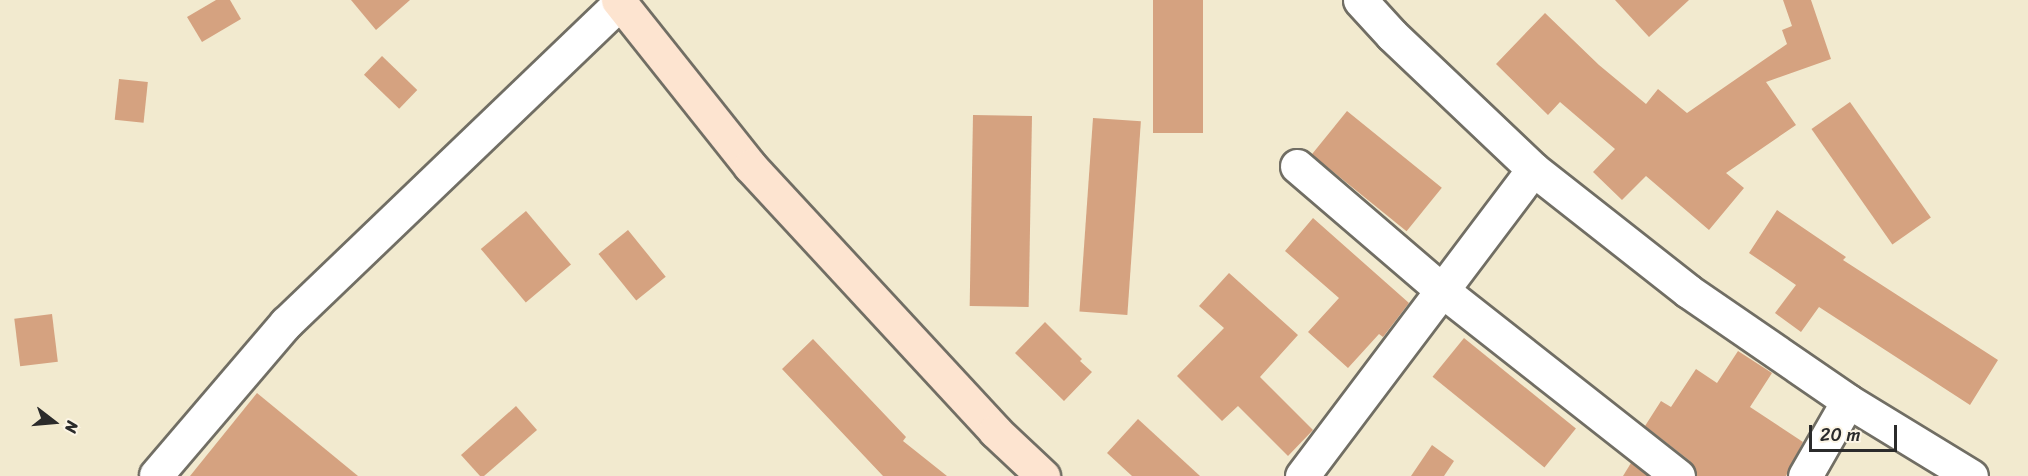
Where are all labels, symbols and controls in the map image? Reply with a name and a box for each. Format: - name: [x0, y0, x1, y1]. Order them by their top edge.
- north arrow: [24, 392, 84, 452]
- scale bar: [1812, 413, 1900, 451]
- text: N: [56, 418, 87, 436]
- text: 20 m: [1820, 419, 1860, 451]

